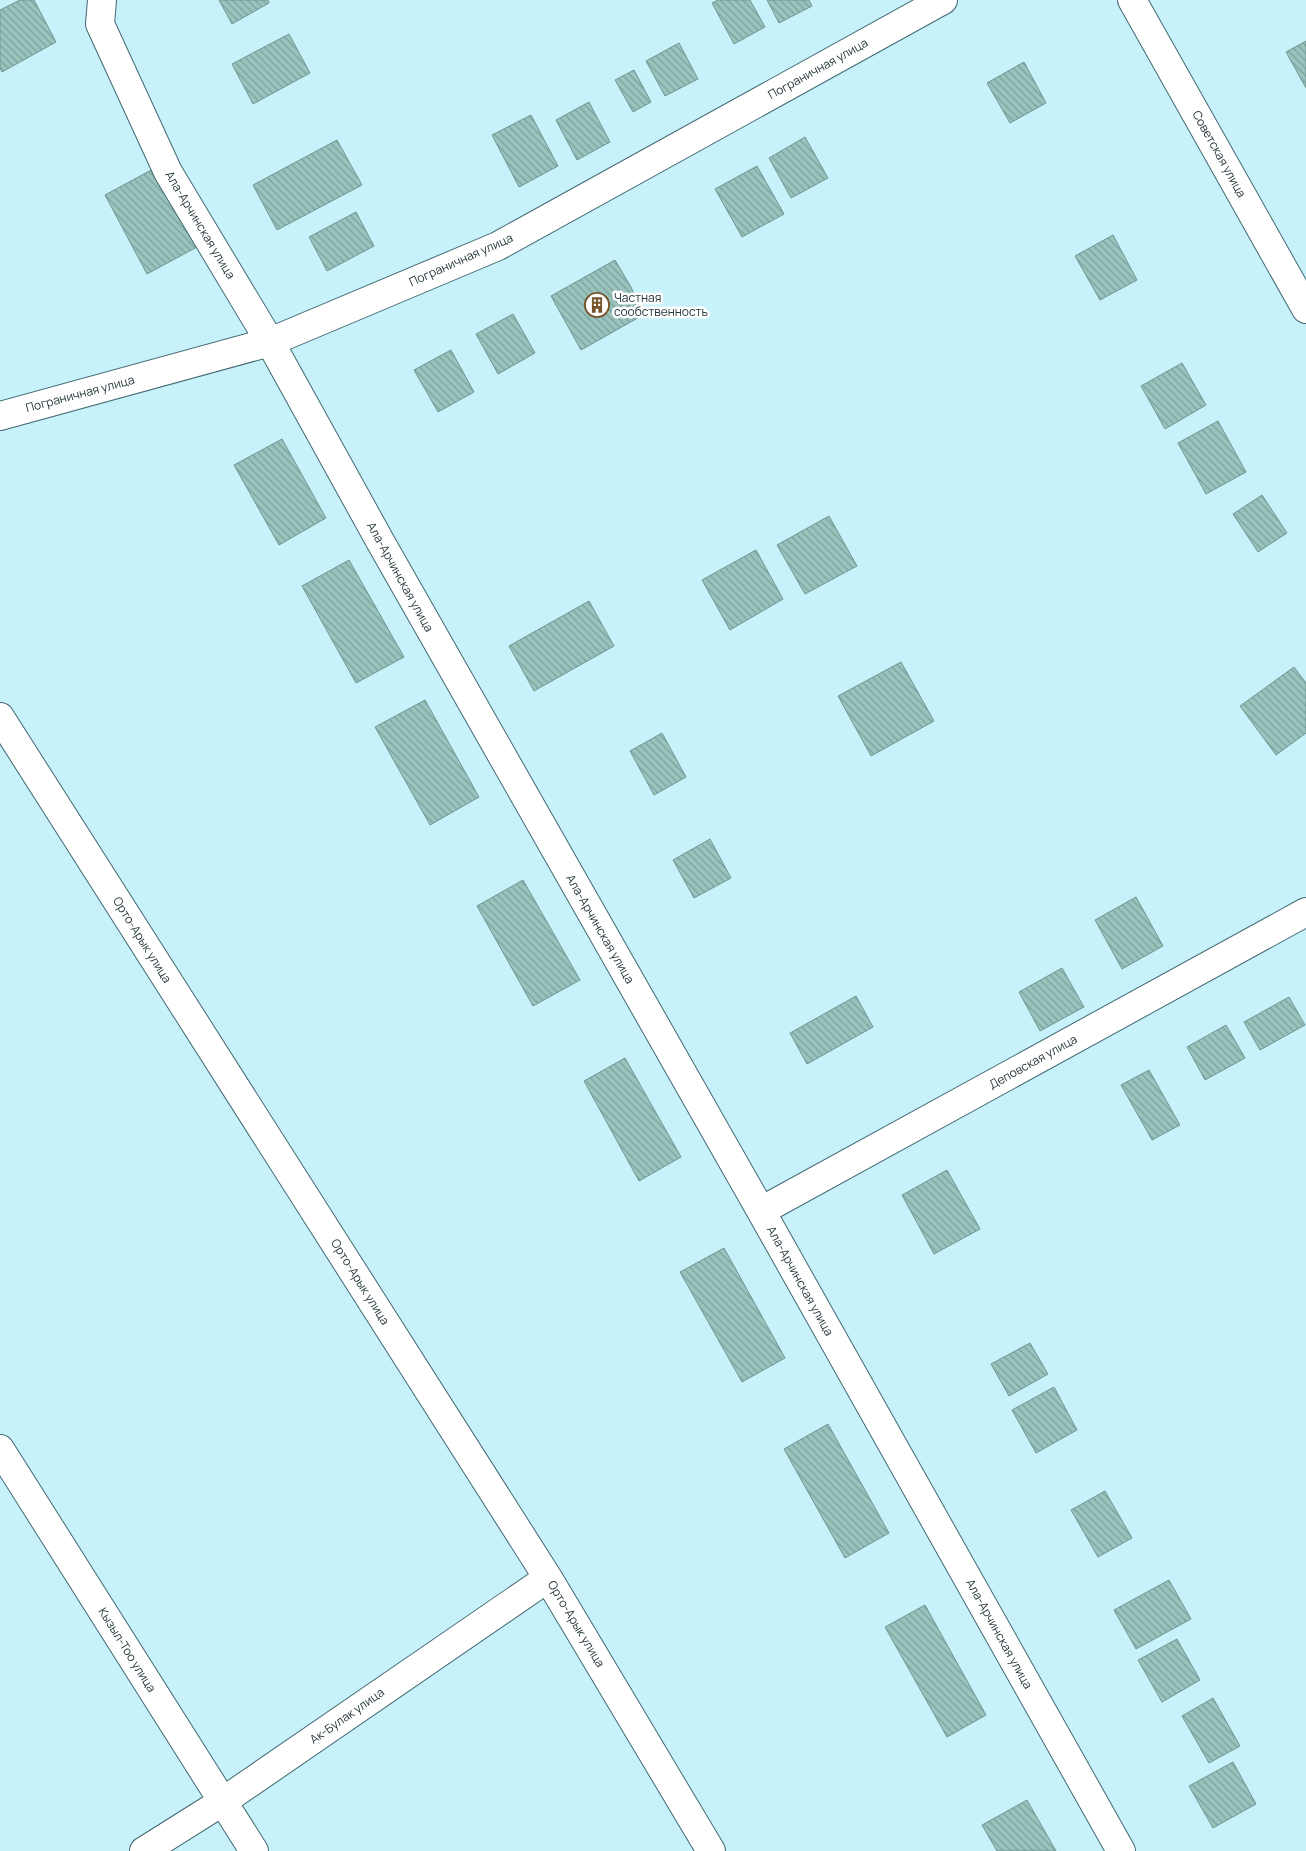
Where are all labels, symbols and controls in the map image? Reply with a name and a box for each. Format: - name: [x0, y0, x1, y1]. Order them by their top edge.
- street label: Пограничная улица: [765, 34, 871, 103]
- street label: Советская улица: [1188, 107, 1250, 200]
- street label: Ала-Арчинская улица: [161, 168, 239, 282]
- street label: Пограничная улица: [406, 229, 515, 290]
- place label: Частная сообственность: [614, 289, 708, 320]
- building icon: Частная сообственность: [584, 292, 610, 318]
- street label: Пограничная улица: [24, 371, 136, 416]
- street label: Ала-Арчинская улица: [363, 519, 438, 635]
- street label: Ала-Арчинская улица: [562, 871, 639, 986]
- street label: Орто-Арык улица: [109, 893, 176, 986]
- street label: Деповская улица: [986, 1030, 1080, 1093]
- street label: Ала-Арчинская улица: [763, 1223, 838, 1339]
- street label: Орто-Арык улица: [327, 1235, 394, 1328]
- street label: Ала-Арчинская улица: [962, 1576, 1037, 1692]
- street label: Орто-Арык улица: [544, 1577, 609, 1670]
- street label: Кызыл-Тоо улица: [95, 1604, 160, 1695]
- street label: Ак-Булак улица: [306, 1684, 387, 1748]

